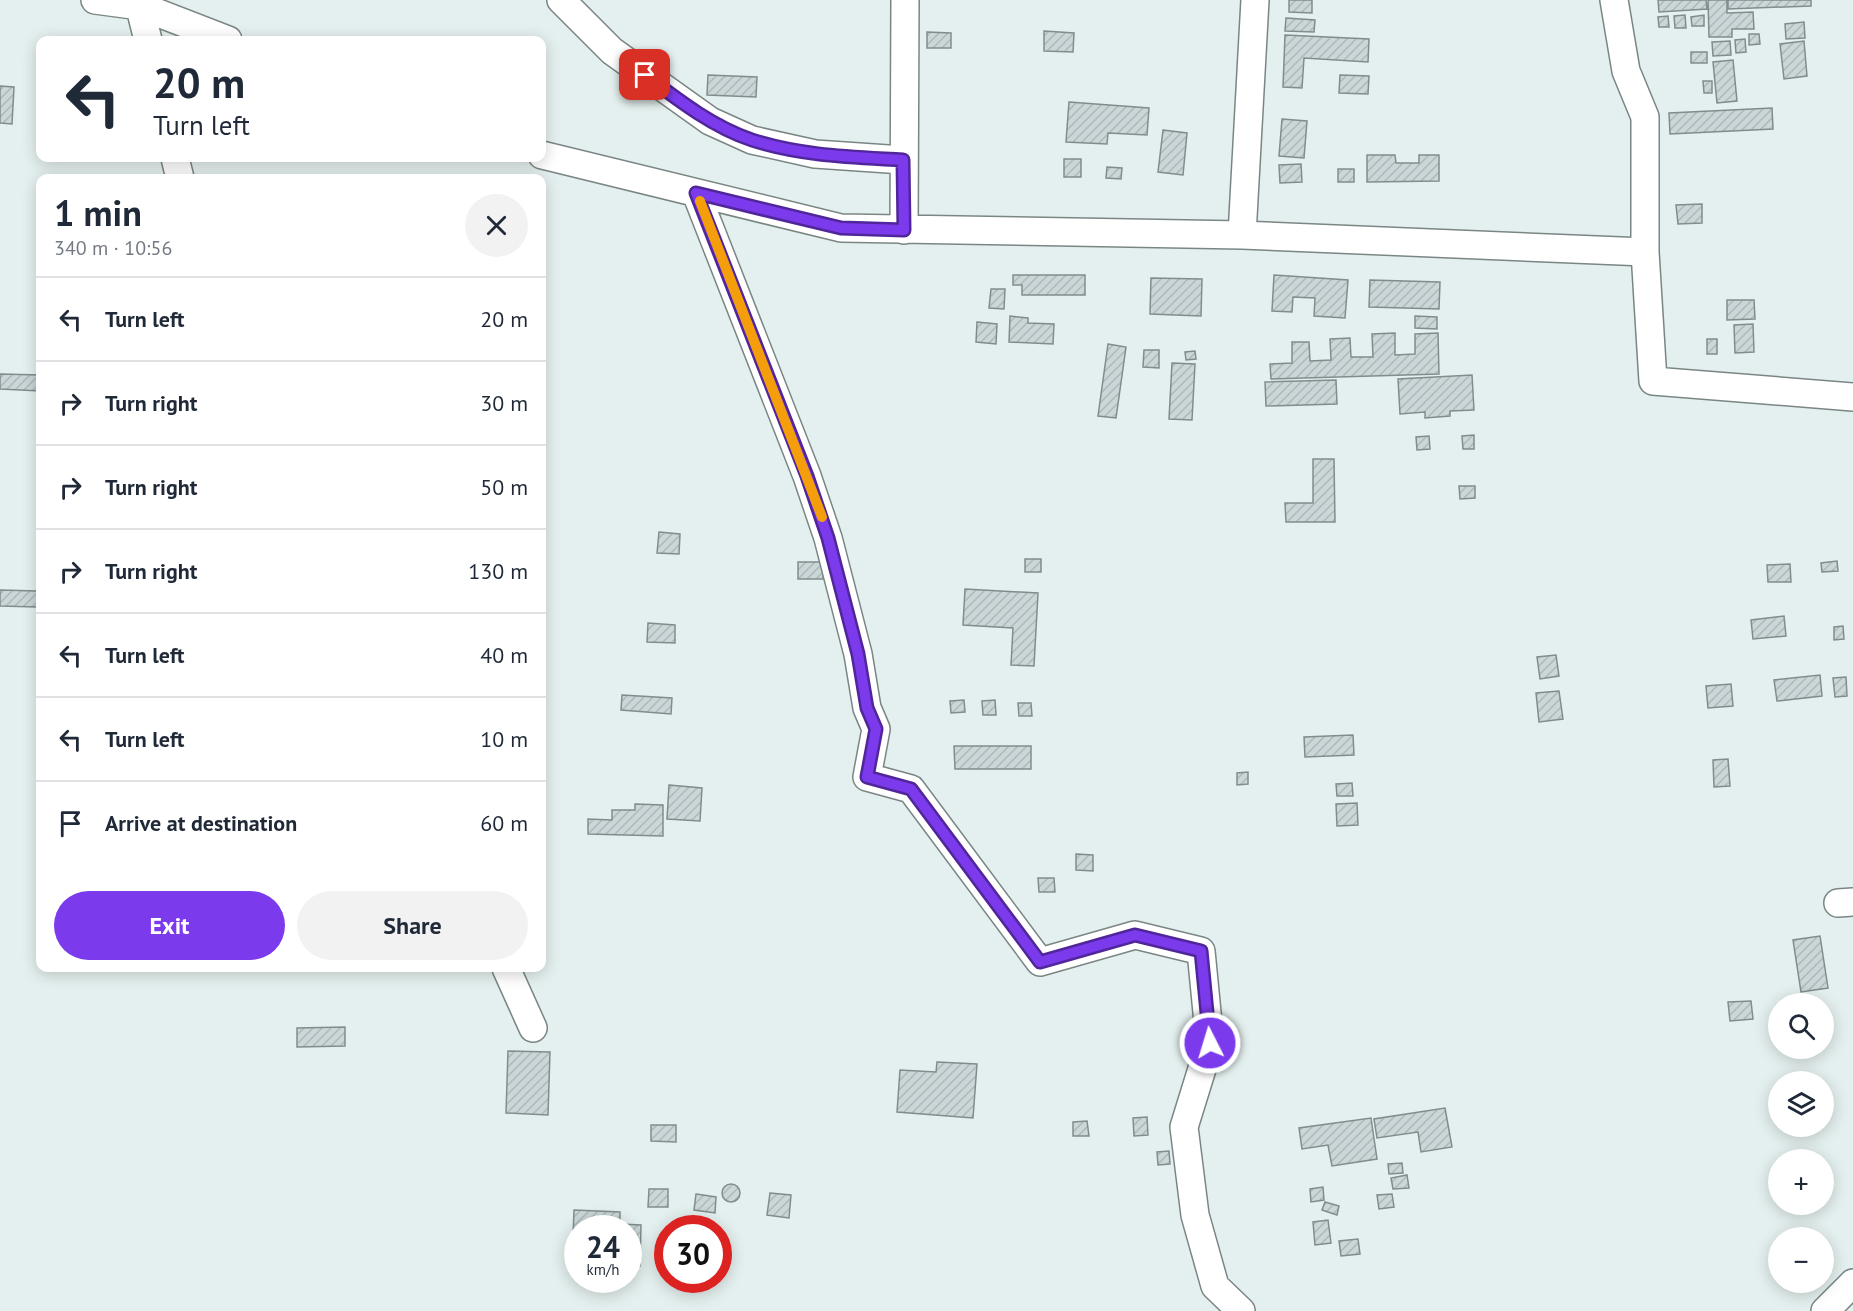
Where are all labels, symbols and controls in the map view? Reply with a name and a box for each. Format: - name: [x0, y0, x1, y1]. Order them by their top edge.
- pin: [619, 49, 670, 100]
- text: 20 m: [153, 55, 245, 110]
- icon: arrive: [628, 58, 661, 91]
- icon: left: [54, 60, 132, 138]
- text: Turn left: [153, 108, 250, 142]
- text: 1 min: [54, 189, 142, 236]
- button: close: [465, 194, 528, 257]
- text: 340 m · 10:56: [54, 235, 172, 261]
- icon: left: [54, 303, 87, 336]
- text: Turn left: [105, 305, 185, 333]
- text: 20 m: [480, 305, 528, 333]
- icon: right: [54, 387, 87, 420]
- text: Turn right: [105, 389, 197, 417]
- text: 30 m: [480, 389, 528, 417]
- icon: right: [54, 471, 87, 504]
- text: Turn right: [105, 473, 197, 501]
- text: 50 m: [480, 473, 528, 501]
- icon: right: [54, 555, 87, 588]
- text: Turn right: [105, 557, 197, 585]
- text: 130 m: [468, 557, 528, 585]
- icon: left: [54, 639, 87, 672]
- text: Turn left: [105, 641, 185, 669]
- text: 40 m: [480, 641, 528, 669]
- icon: left: [54, 723, 87, 756]
- text: Turn left: [105, 725, 185, 753]
- text: 10 m: [480, 725, 528, 753]
- icon: arrive: [54, 807, 87, 840]
- text: Arrive at destination: [105, 809, 297, 837]
- text: 60 m: [480, 809, 528, 837]
- button: Exit: [54, 891, 285, 960]
- button: Share: [297, 891, 528, 960]
- map controls: [1768, 993, 1834, 1293]
- button: search: [1768, 993, 1834, 1059]
- position arrow: [1178, 1011, 1242, 1075]
- button: layers: [1768, 1071, 1834, 1137]
- button: +: [1768, 1149, 1834, 1215]
- speed limit sign: 30: [654, 1215, 732, 1293]
- text: 24: [586, 1227, 620, 1266]
- button: −: [1768, 1227, 1834, 1293]
- text: km/h: [587, 1260, 619, 1279]

